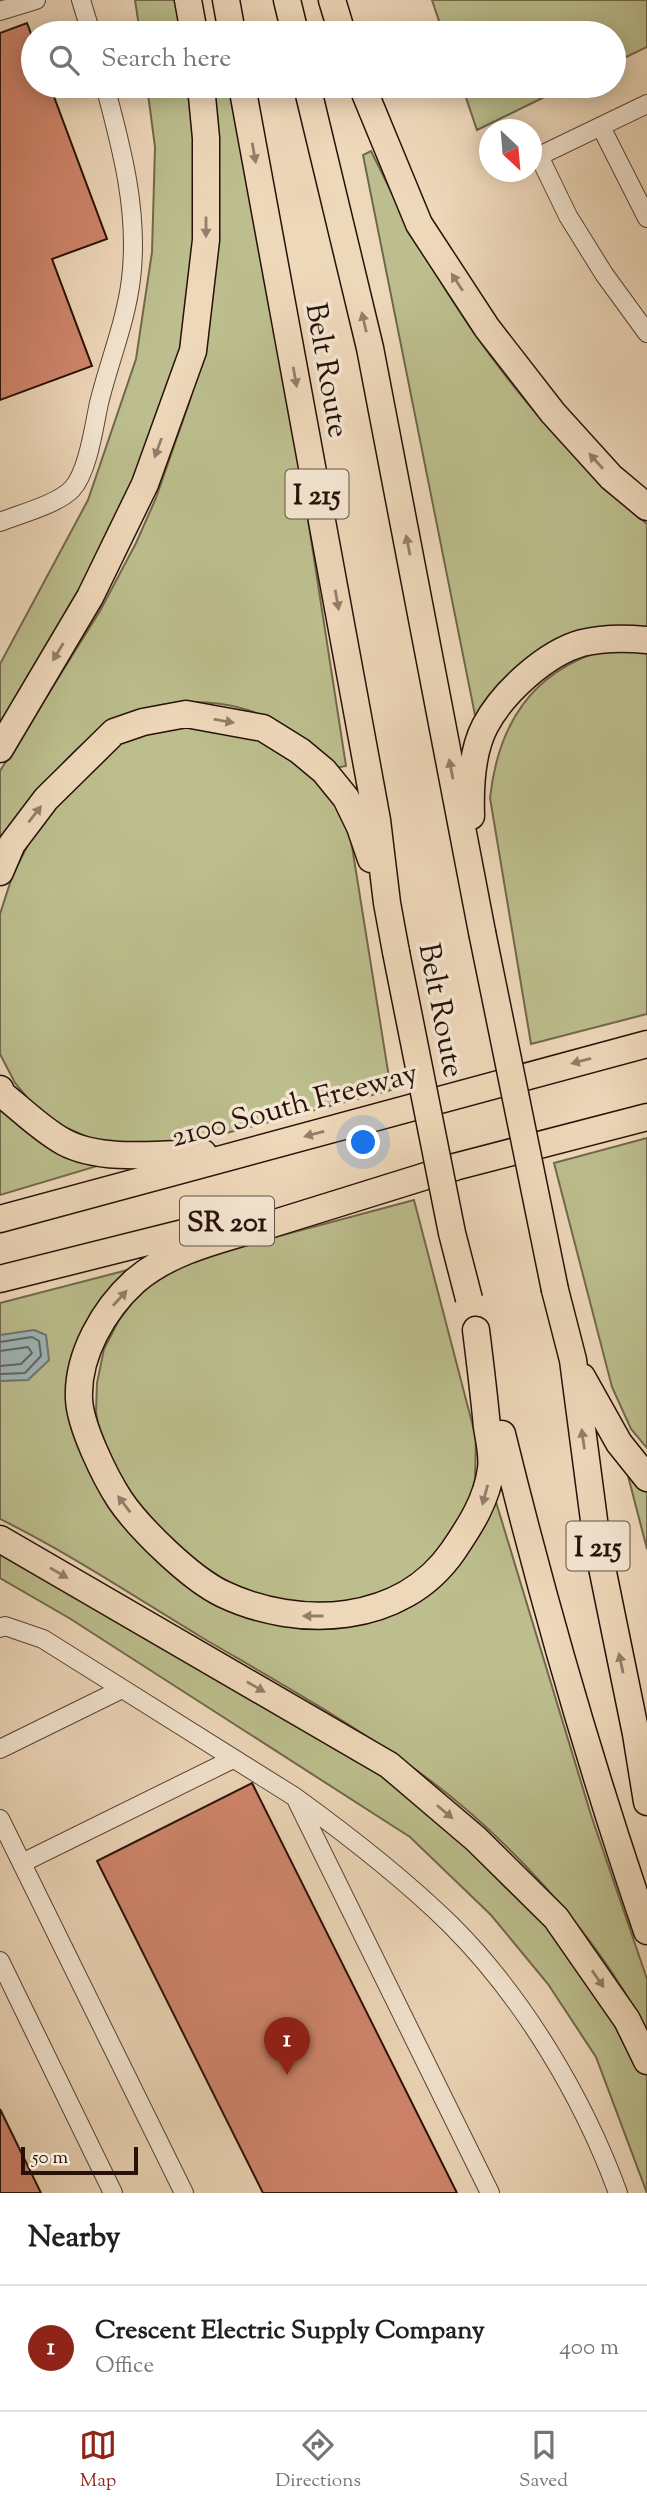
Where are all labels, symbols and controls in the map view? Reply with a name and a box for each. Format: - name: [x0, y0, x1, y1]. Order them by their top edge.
- search box: [21, 21, 626, 98]
- icon: search: [45, 41, 83, 79]
- text: Search here: [101, 41, 231, 78]
- north arrow: [479, 119, 542, 182]
- one-way arrow: [249, 142, 260, 164]
- one-way arrow: [200, 217, 212, 239]
- one-way arrow: [450, 273, 464, 291]
- street label: Belt Route: [293, 300, 359, 441]
- one-way arrow: [358, 311, 369, 333]
- one-way arrow: [290, 366, 301, 388]
- one-way arrow: [152, 438, 163, 459]
- one-way arrow: [589, 453, 605, 470]
- road number: I 215: [286, 470, 348, 518]
- one-way arrow: [402, 534, 413, 556]
- one-way arrow: [331, 589, 342, 611]
- one-way arrow: [51, 642, 64, 661]
- one-way arrow: [213, 716, 235, 727]
- one-way arrow: [445, 758, 456, 780]
- one-way arrow: [27, 805, 41, 823]
- street label: Belt Route: [405, 940, 474, 1081]
- street label: 2100 South Freeway: [167, 1053, 423, 1160]
- one-way arrow: [570, 1057, 591, 1067]
- your location: [346, 1125, 380, 1159]
- one-way arrow: [303, 1129, 324, 1139]
- road number: SR 201: [180, 1196, 274, 1246]
- one-way arrow: [112, 1289, 128, 1306]
- one-way arrow: [578, 1427, 589, 1449]
- one-way arrow: [479, 1484, 489, 1505]
- one-way arrow: [118, 1495, 132, 1513]
- road number: I 215: [566, 1522, 630, 1570]
- one-way arrow: [49, 1567, 69, 1579]
- one-way arrow: [301, 1610, 323, 1622]
- one-way arrow: [616, 1652, 627, 1674]
- one-way arrow: [246, 1681, 265, 1694]
- one-way arrow: [436, 1804, 454, 1820]
- one-way arrow: [591, 1970, 605, 1988]
- pin: 1: [264, 2017, 310, 2075]
- scale bar: [21, 2144, 138, 2176]
- text: 50 m: [32, 2145, 68, 2172]
- text: Nearby: [28, 2217, 120, 2260]
- text: Crescent Electric Supply Company: [95, 2313, 485, 2350]
- text: 1: [47, 2332, 55, 2365]
- text: 400 m: [559, 2332, 619, 2365]
- text: Office: [95, 2350, 154, 2383]
- tab: Map: [79, 2426, 117, 2495]
- tab: Directions: [275, 2426, 361, 2495]
- tab: Saved: [519, 2426, 568, 2495]

